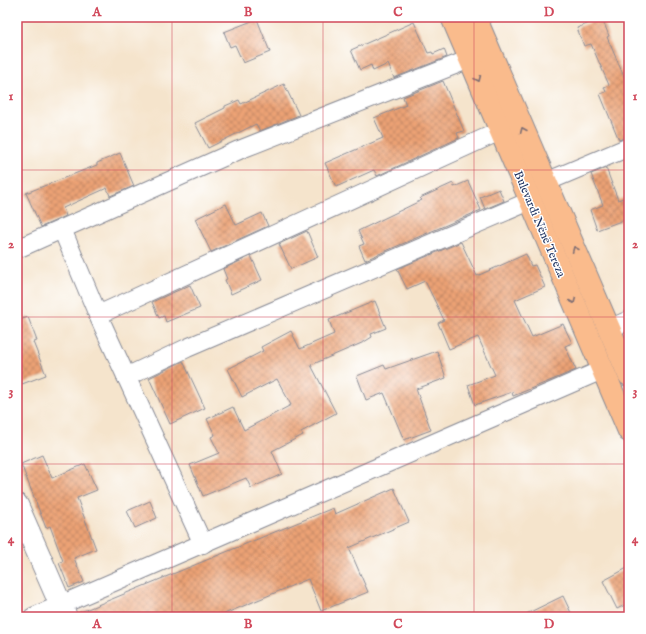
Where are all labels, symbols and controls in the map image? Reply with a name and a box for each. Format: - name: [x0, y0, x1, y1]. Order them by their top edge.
- text: A: [92, 4, 103, 21]
- text: B: [244, 4, 253, 21]
- text: C: [393, 4, 403, 21]
- text: D: [544, 4, 555, 21]
- one-way arrow: [473, 74, 481, 82]
- text: 1: [9, 88, 14, 105]
- text: 1: [633, 88, 638, 105]
- one-way arrow: [520, 126, 528, 133]
- street label: Bulevardi Nënë Tereza: [510, 169, 569, 280]
- text: 2: [8, 236, 14, 253]
- text: 2: [632, 236, 638, 253]
- one-way arrow: [572, 246, 580, 253]
- one-way arrow: [568, 297, 576, 305]
- text: 3: [9, 383, 14, 400]
- text: 3: [633, 383, 638, 400]
- text: 4: [8, 531, 15, 548]
- text: 4: [632, 531, 639, 548]
- text: A: [92, 616, 103, 633]
- text: B: [244, 616, 253, 633]
- text: C: [393, 616, 403, 633]
- text: D: [544, 616, 555, 633]

